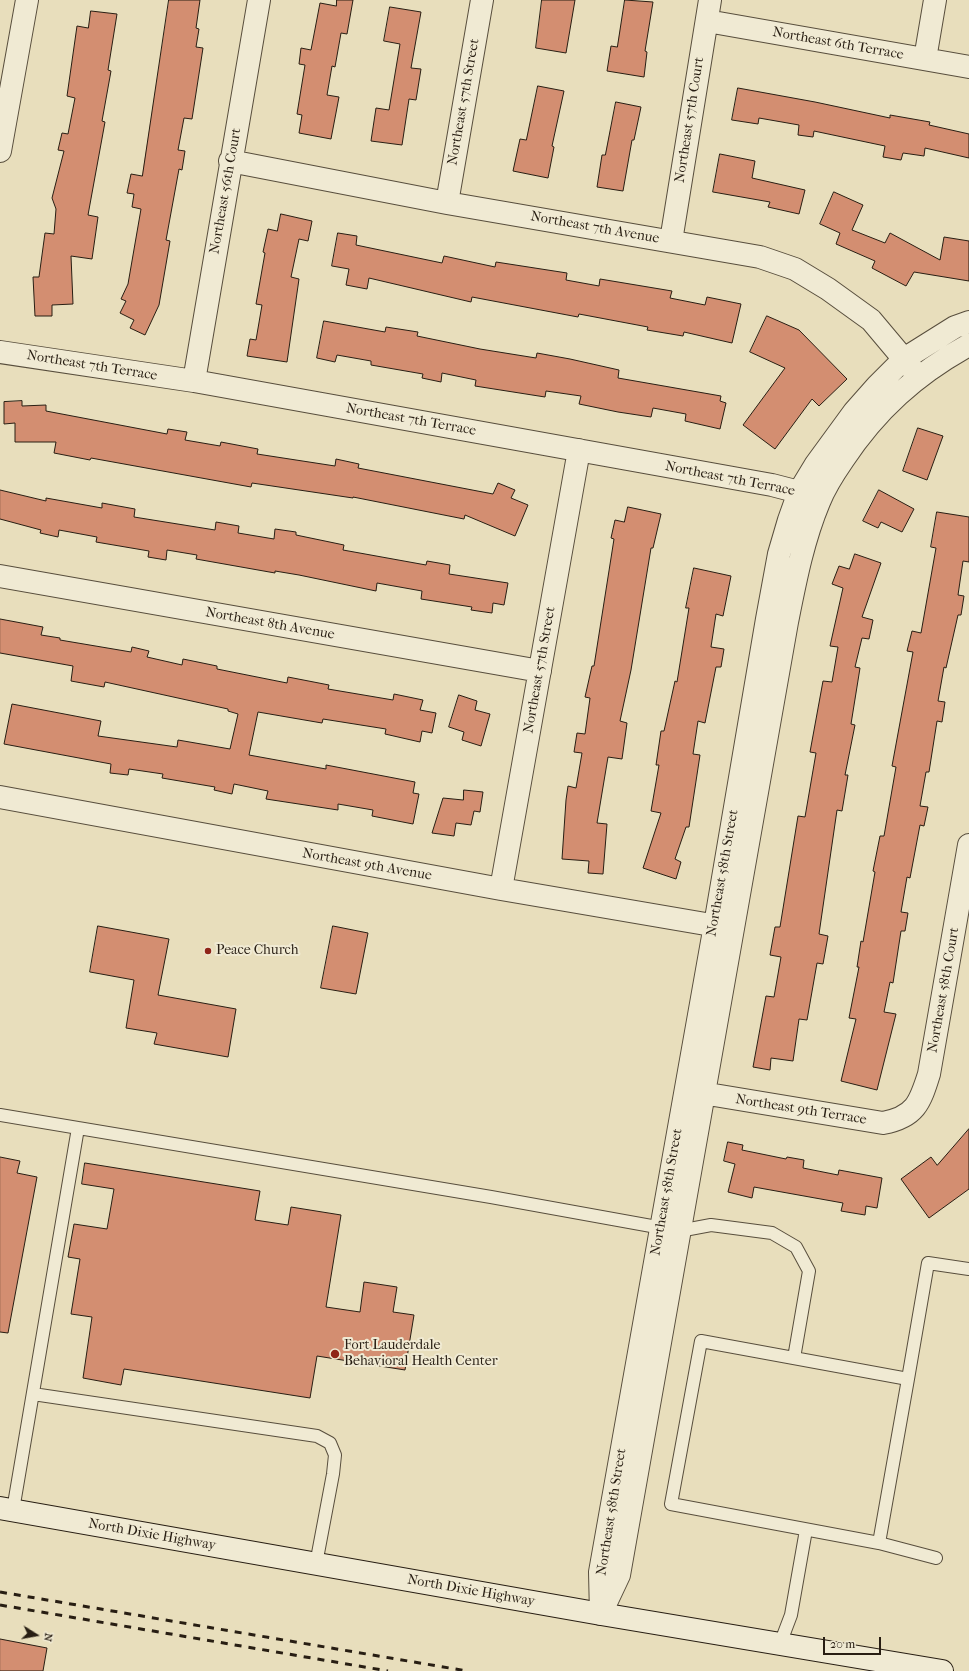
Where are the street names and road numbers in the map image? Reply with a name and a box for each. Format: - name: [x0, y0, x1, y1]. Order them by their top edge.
- street label: Northeast 6th Terrace: [771, 24, 905, 64]
- street label: Northeast 57th Street: [445, 37, 483, 167]
- street label: Northeast 57th Court: [672, 56, 708, 184]
- street label: Northeast 56th Court: [207, 127, 245, 255]
- street label: Northeast 7th Avenue: [529, 208, 661, 248]
- street label: Northeast 7th Terrace: [25, 347, 159, 385]
- street label: Northeast 7th Terrace: [345, 400, 477, 440]
- street label: Northeast 7th Terrace: [664, 458, 796, 500]
- street label: Northeast 8th Avenue: [204, 604, 336, 644]
- street label: Northeast 57th Street: [521, 605, 559, 735]
- street label: Northeast 58th Street: [704, 808, 742, 938]
- street label: Northeast 9th Avenue: [301, 845, 433, 885]
- street label: Northeast 58th Court: [925, 926, 963, 1054]
- street label: Northeast 9th Terrace: [734, 1091, 868, 1129]
- street label: Northeast 58th Street: [648, 1127, 686, 1257]
- street label: Northeast 58th Street: [594, 1447, 630, 1577]
- street label: North Dixie Highway: [87, 1515, 217, 1555]
- street label: North Dixie Highway: [406, 1571, 536, 1611]

